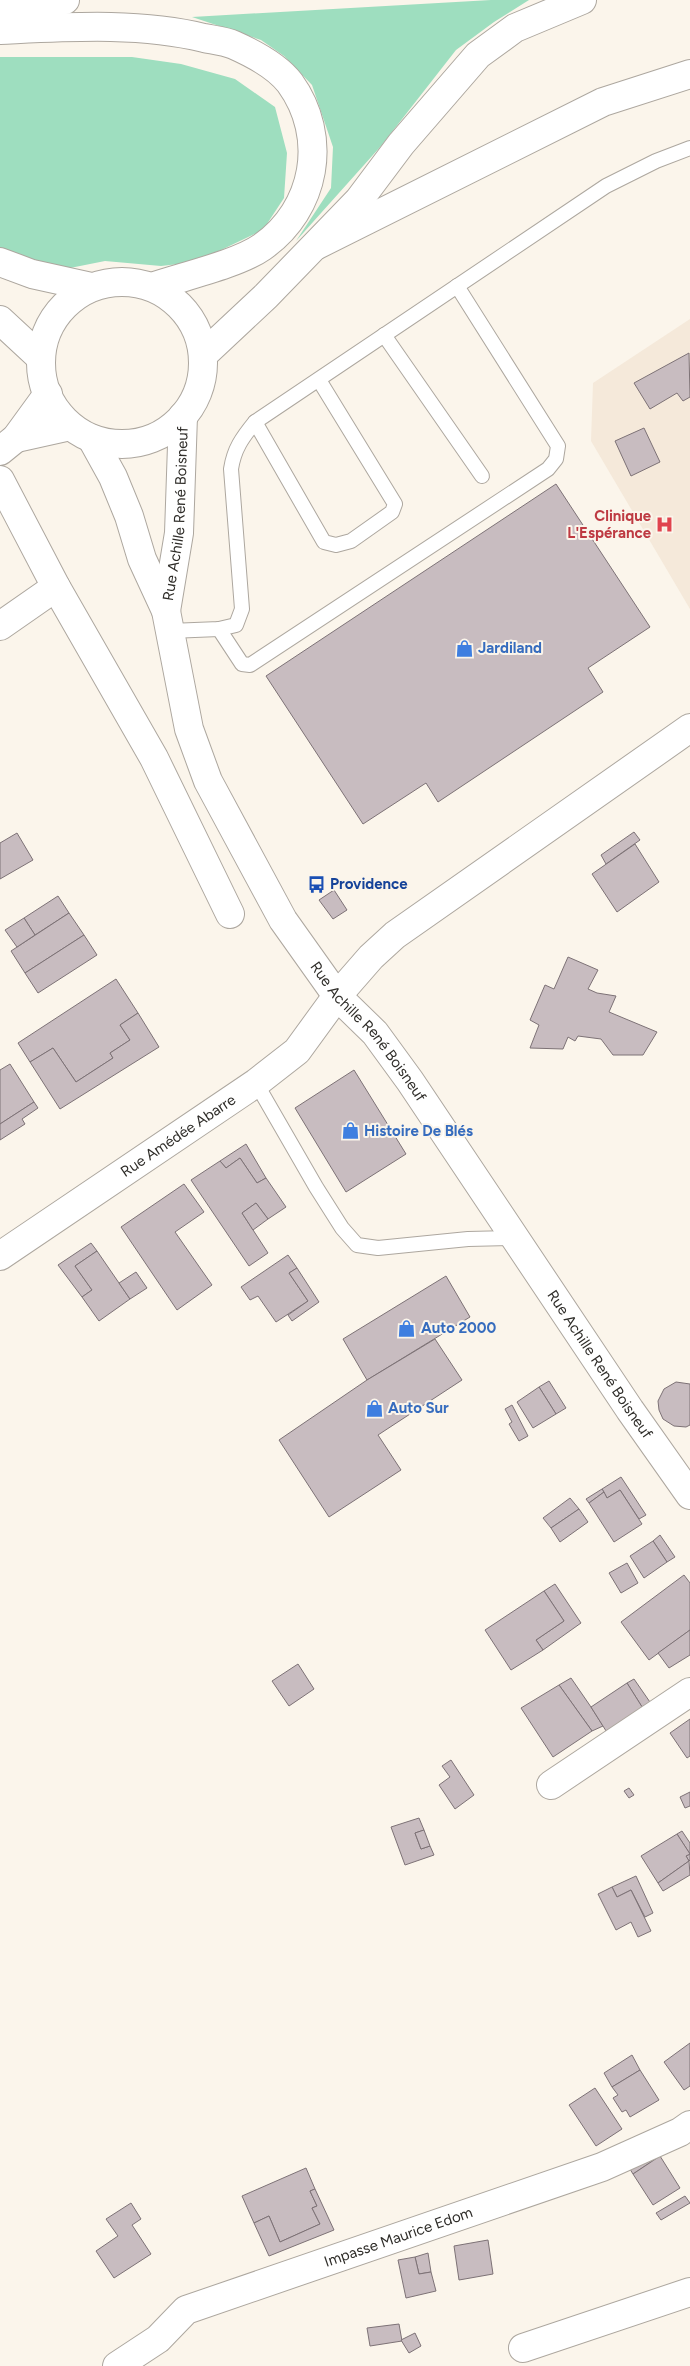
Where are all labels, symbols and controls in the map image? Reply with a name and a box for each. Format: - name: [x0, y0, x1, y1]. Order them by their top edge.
- street label: Rue Achille René Boisneuf: [159, 426, 192, 602]
- place label: Clinique L'Espérance: [567, 507, 652, 542]
- hospital icon: Clinique L'Espérance: [655, 515, 675, 535]
- shop icon: Jardiland: [454, 638, 474, 658]
- place label: Jardiland: [478, 639, 542, 657]
- bus stop icon: Providence: [306, 874, 326, 894]
- place label: Providence: [330, 875, 408, 893]
- street label: Rue Achille René Boisneuf: [306, 958, 430, 1105]
- street label: Rue Amédée Abarre: [117, 1090, 239, 1181]
- shop icon: Histoire De Blés: [340, 1121, 360, 1141]
- place label: Histoire De Blés: [364, 1122, 473, 1140]
- street label: Rue Achille René Boisneuf: [543, 1287, 657, 1442]
- shop icon: Auto 2000: [397, 1318, 417, 1338]
- place label: Auto 2000: [421, 1319, 497, 1337]
- shop icon: Auto Sur: [364, 1398, 384, 1418]
- place label: Auto Sur: [388, 1399, 449, 1417]
- street label: Impasse Maurice Edom: [322, 2203, 475, 2271]

